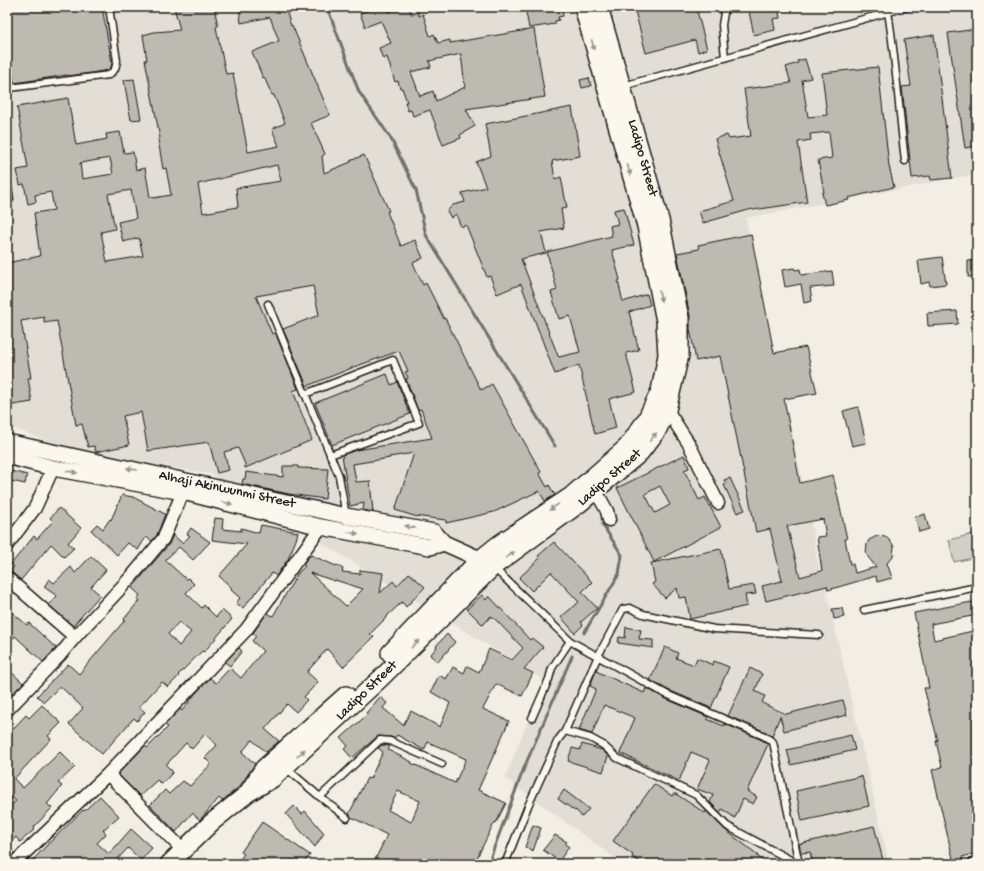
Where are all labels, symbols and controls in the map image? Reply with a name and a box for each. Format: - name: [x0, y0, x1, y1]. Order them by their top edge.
- one-way arrow: [591, 38, 597, 51]
- street label: Ladipo Street: [623, 118, 661, 200]
- one-way arrow: [626, 164, 632, 176]
- one-way arrow: [657, 290, 663, 302]
- one-way arrow: [648, 431, 657, 442]
- street label: Ladipo Street: [575, 445, 646, 510]
- one-way arrow: [126, 466, 138, 472]
- street label: Alhaji Akinwunmi Street: [157, 467, 298, 513]
- one-way arrow: [66, 469, 78, 475]
- one-way arrow: [221, 501, 233, 507]
- one-way arrow: [549, 503, 560, 511]
- one-way arrow: [404, 524, 416, 530]
- one-way arrow: [347, 530, 359, 536]
- one-way arrow: [505, 551, 515, 559]
- one-way arrow: [410, 639, 420, 649]
- street label: Ladipo Street: [333, 657, 402, 725]
- one-way arrow: [296, 748, 306, 757]

